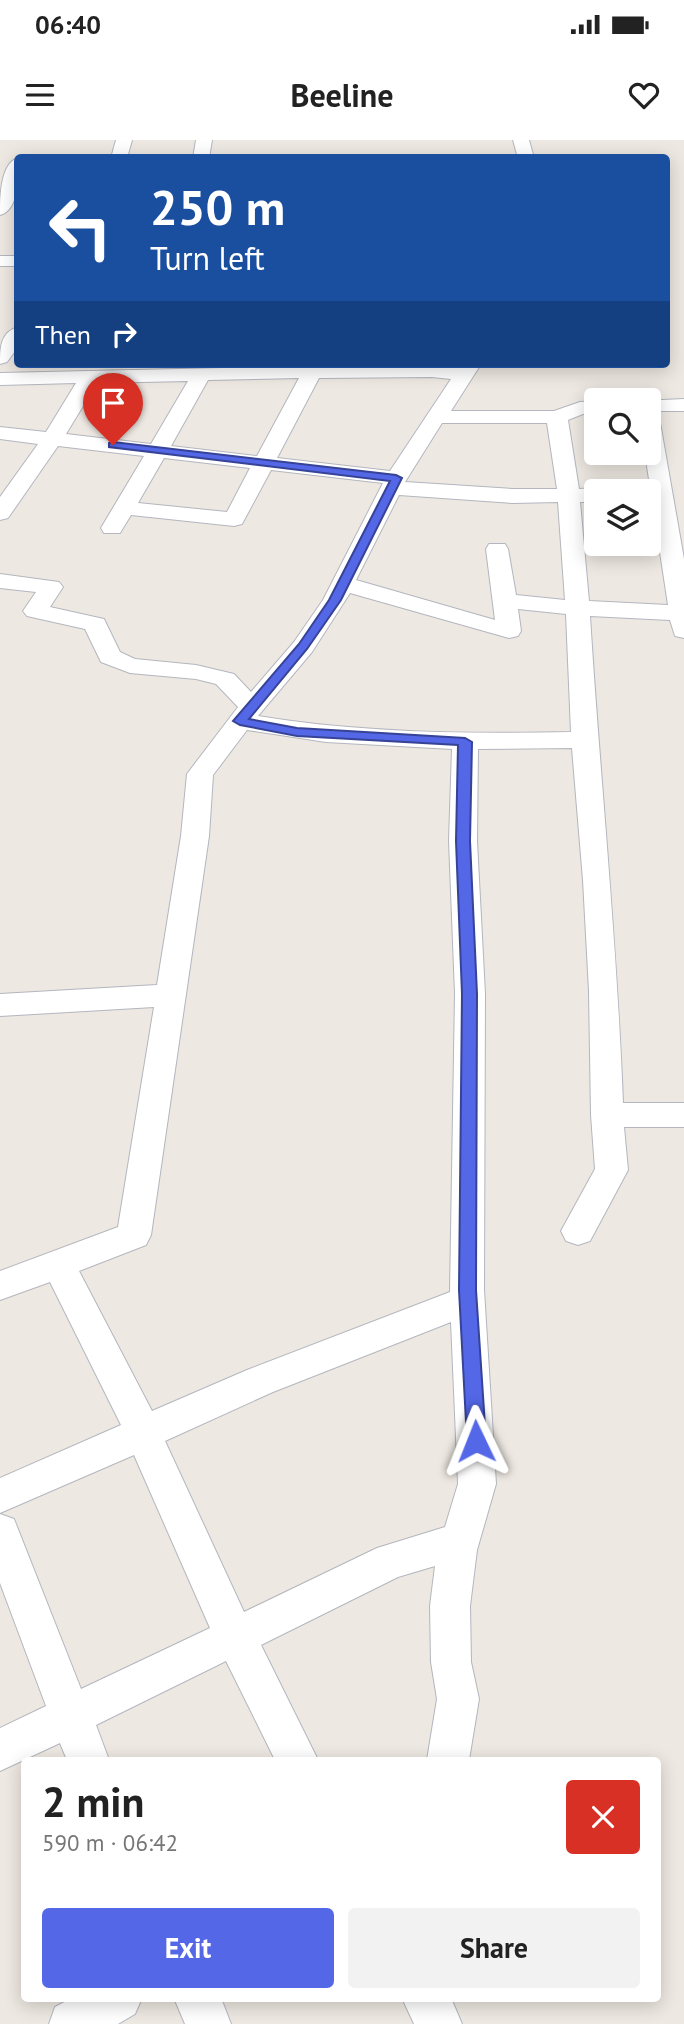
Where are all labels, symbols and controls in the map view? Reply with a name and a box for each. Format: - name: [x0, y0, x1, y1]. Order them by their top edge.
- text: 06:40: [35, 8, 101, 41]
- text: Beeline: [291, 74, 393, 116]
- icon: menu: [21, 76, 59, 114]
- icon: heart: [625, 76, 663, 114]
- text: 250 m: [150, 175, 285, 239]
- icon: left: [35, 182, 126, 273]
- text: Turn left: [150, 237, 265, 279]
- icon: right: [105, 315, 143, 353]
- text: Then: [35, 318, 91, 351]
- pin: [83, 373, 143, 445]
- icon: arrive: [94, 384, 132, 422]
- map controls: [584, 388, 661, 556]
- button: search: [584, 388, 661, 465]
- button: layers: [584, 479, 661, 556]
- position arrow: [439, 1404, 513, 1478]
- text: 2 min: [42, 1774, 144, 1829]
- button: close: [566, 1780, 640, 1854]
- text: 590 m · 06:42: [42, 1828, 178, 1857]
- button: Exit: [42, 1908, 334, 1988]
- button: Share: [348, 1908, 640, 1988]

